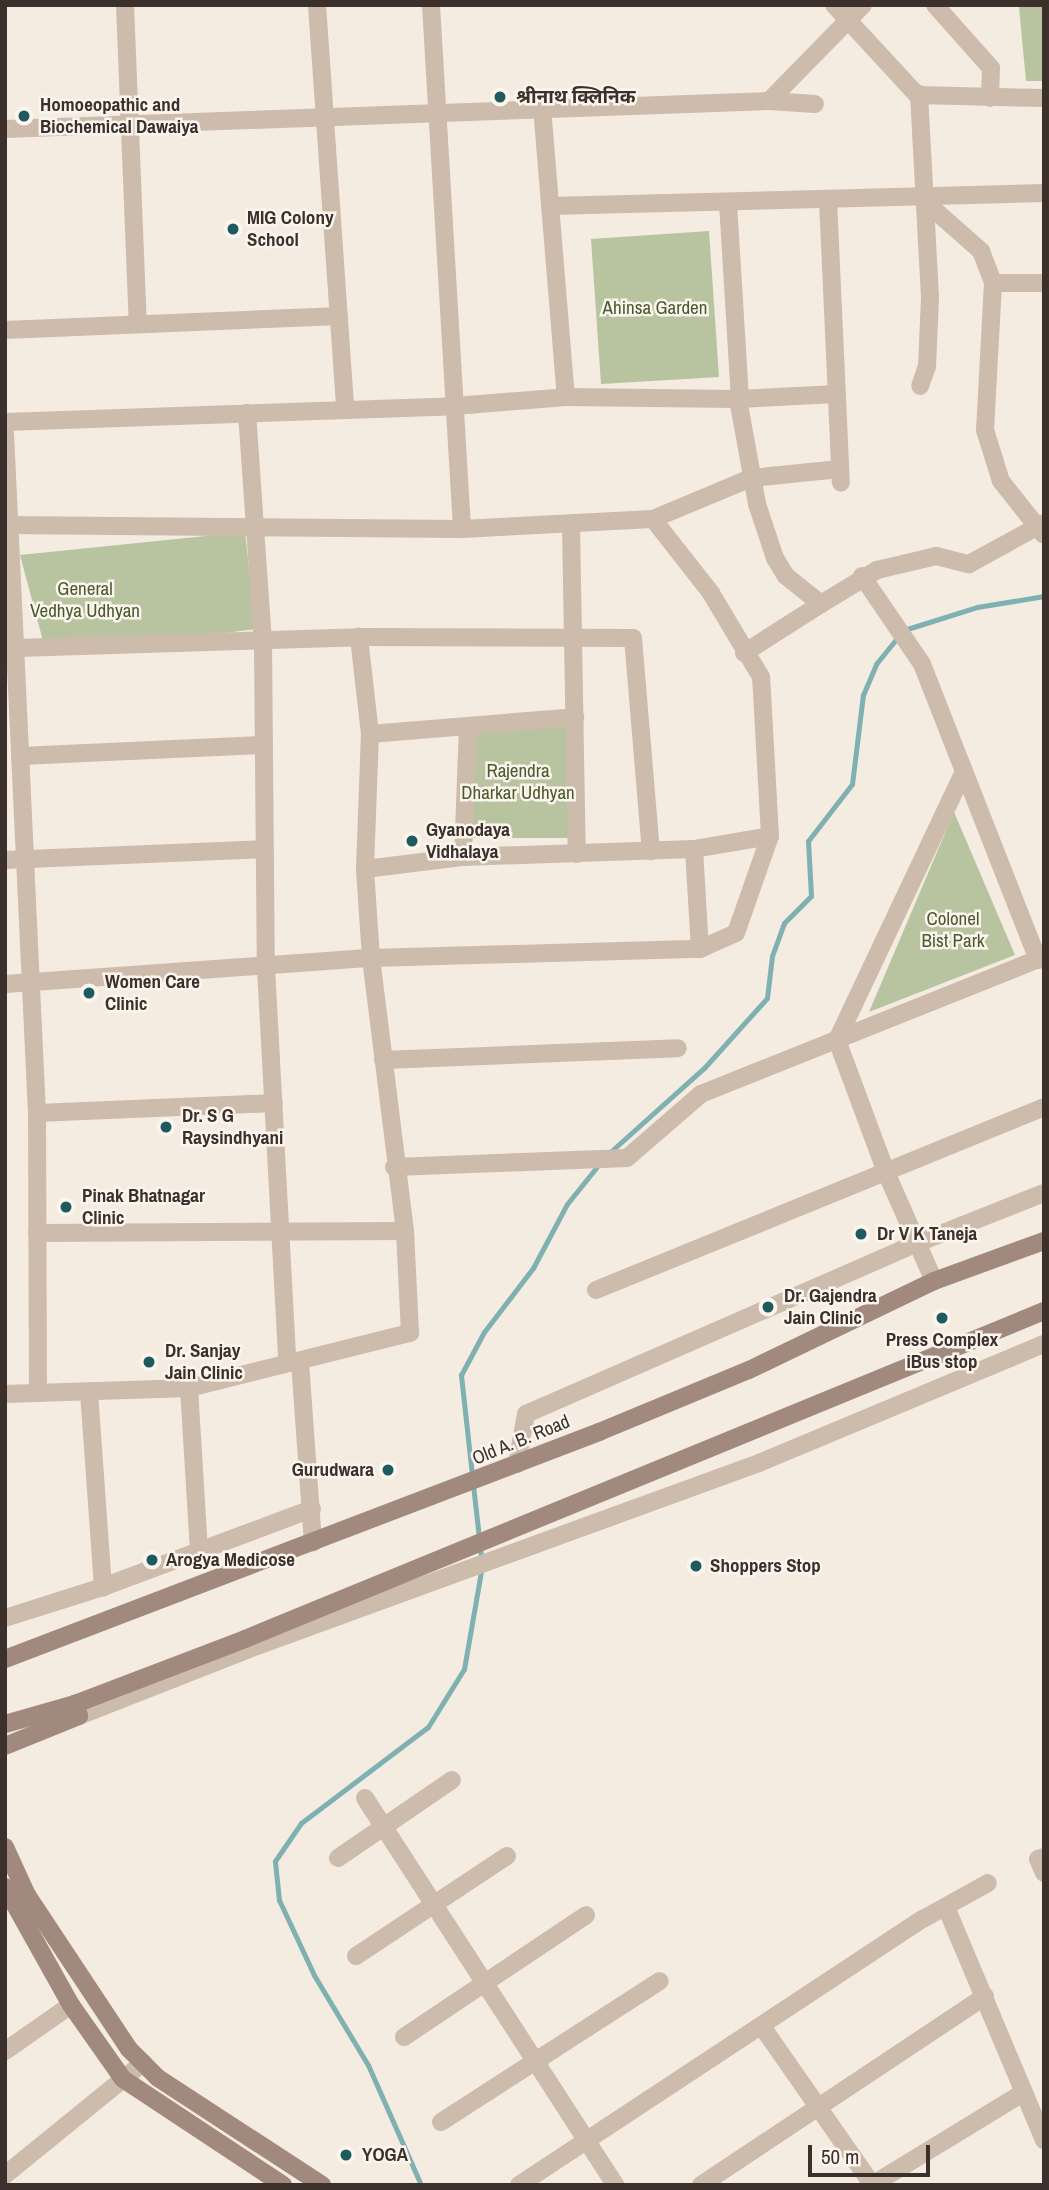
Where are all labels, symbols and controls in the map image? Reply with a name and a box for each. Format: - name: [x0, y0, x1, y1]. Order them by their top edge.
- place label: श्रीनाथ क्लिनिक: [516, 86, 636, 108]
- marker: श्रीनाथ क्लिनिक: [490, 87, 510, 107]
- place label: Homoeopathic and Biochemical Dawaiya: [40, 94, 198, 138]
- marker: Homoeopathic and Biochemical Dawaiya: [14, 106, 34, 126]
- place label: MIG Colony School: [247, 207, 334, 251]
- marker: MIG Colony School: [225, 221, 241, 237]
- park label: Ahinsa Garden: [603, 297, 707, 319]
- park label: General Vedhya Udhyan: [30, 578, 140, 622]
- park label: Rajendra Dharkar Udhyan: [461, 760, 575, 804]
- place label: Gyanodaya Vidhalaya: [426, 819, 510, 863]
- marker: Gyanodaya Vidhalaya: [404, 833, 420, 849]
- park label: Colonel Bist Park: [921, 908, 985, 952]
- place label: Women Care Clinic: [105, 971, 200, 1015]
- marker: Women Care Clinic: [79, 983, 99, 1003]
- place label: Dr. S G Raysindhyani: [182, 1105, 283, 1149]
- marker: Dr. S G Raysindhyani: [156, 1117, 176, 1137]
- place label: Pinak Bhatnagar Clinic: [82, 1185, 205, 1229]
- marker: Pinak Bhatnagar Clinic: [56, 1197, 76, 1217]
- place label: Dr V K Taneja: [877, 1223, 977, 1245]
- marker: Dr V K Taneja: [851, 1224, 871, 1244]
- place label: Dr. Gajendra Jain Clinic: [784, 1285, 877, 1329]
- marker: Dr. Gajendra Jain Clinic: [758, 1297, 778, 1317]
- marker: Press Complex iBus stop: [934, 1310, 950, 1326]
- place label: Press Complex iBus stop: [886, 1329, 998, 1373]
- place label: Dr. Sanjay Jain Clinic: [165, 1340, 243, 1384]
- marker: Dr. Sanjay Jain Clinic: [139, 1352, 159, 1372]
- street label: Old A. B. Road: [469, 1410, 573, 1470]
- place label: Gurudwara: [292, 1459, 374, 1481]
- marker: Gurudwara: [380, 1462, 396, 1478]
- place label: Arogya Medicose: [166, 1549, 295, 1571]
- marker: Arogya Medicose: [144, 1552, 160, 1568]
- place label: Shoppers Stop: [710, 1555, 821, 1577]
- marker: Shoppers Stop: [688, 1558, 704, 1574]
- scale bar: [811, 2130, 934, 2174]
- text: 50 m: [821, 2142, 859, 2171]
- place label: YOGA: [362, 2144, 408, 2166]
- marker: YOGA: [336, 2145, 356, 2165]

